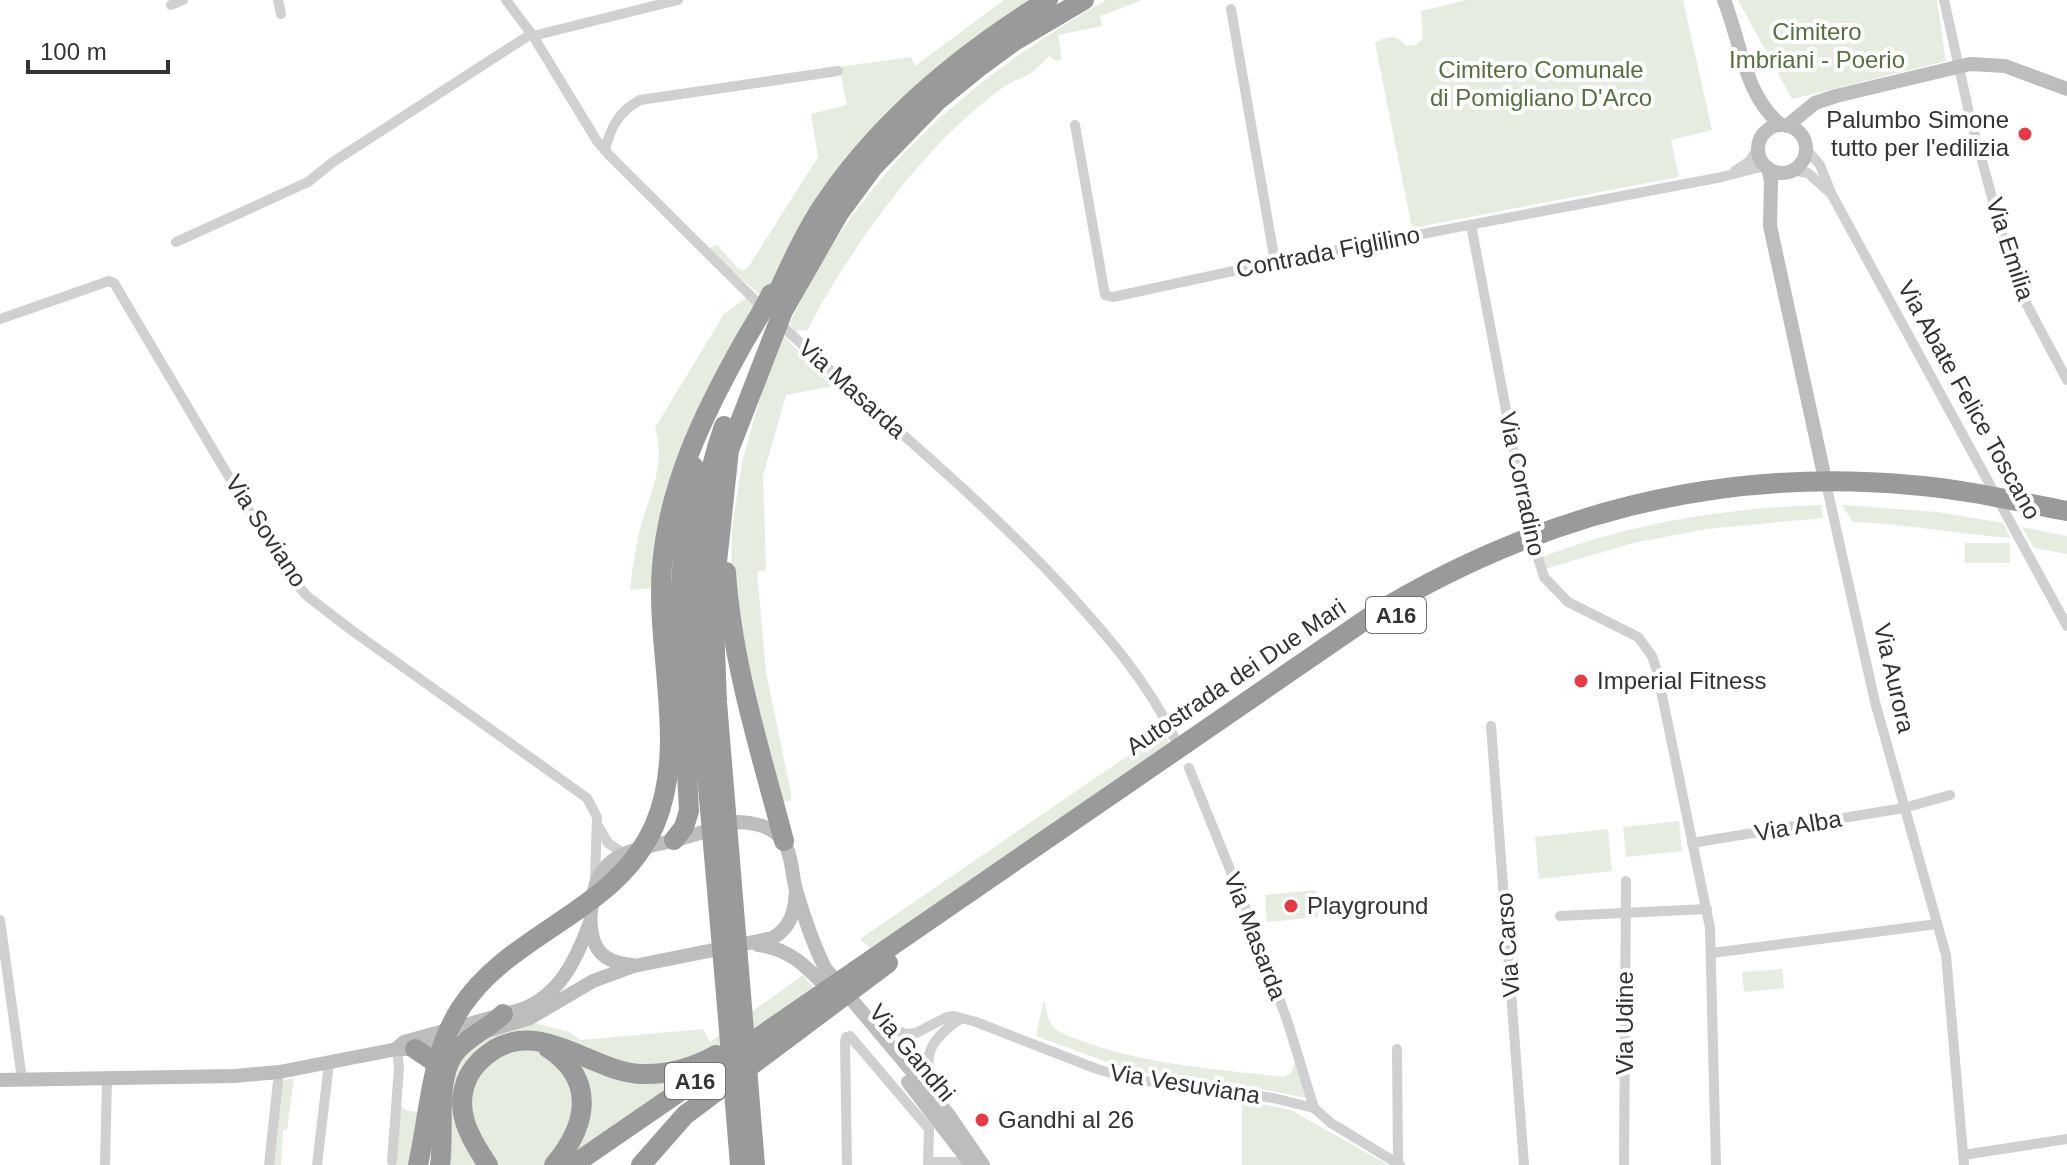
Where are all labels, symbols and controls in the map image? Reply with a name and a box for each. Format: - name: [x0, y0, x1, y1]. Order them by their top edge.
- park label: Cimitero Imbriani - Poerio: [1729, 18, 1905, 73]
- scale bar: [28, 24, 168, 74]
- text: 100 m: [40, 38, 107, 65]
- park label: Cimitero Comunale di Pomigliano D'Arco: [1430, 56, 1652, 111]
- place label: Palumbo Simone tutto per l'edilizia: [1826, 106, 2010, 161]
- marker: Palumbo Simone tutto per l'edilizia: [2016, 125, 2034, 143]
- street label: Via Emilia: [1981, 194, 2040, 304]
- street label: Contrada Figlilino: [1234, 220, 1422, 283]
- street label: Via Abate Felice Toscano: [1893, 276, 2046, 524]
- street label: Via Masarda: [793, 334, 912, 444]
- street label: Via Corradino: [1494, 410, 1551, 558]
- street label: Via Soviano: [220, 470, 313, 592]
- street label: Autostrada dei Due Mari: [1121, 593, 1351, 760]
- road number: A16: [1366, 597, 1426, 633]
- street label: Via Aurora: [1869, 620, 1920, 736]
- place label: Imperial Fitness: [1597, 667, 1766, 694]
- marker: Imperial Fitness: [1572, 672, 1590, 690]
- street label: Via Alba: [1752, 804, 1844, 846]
- street label: Via Masarda: [1219, 868, 1292, 1004]
- place label: Playground: [1307, 892, 1428, 919]
- street label: Via Carso: [1490, 892, 1525, 998]
- marker: Playground: [1282, 897, 1300, 915]
- street label: Via Udine: [1611, 971, 1638, 1075]
- street label: Via Gandhi: [864, 999, 961, 1107]
- street label: Via Vesuviana: [1108, 1058, 1263, 1109]
- road number: A16: [665, 1063, 725, 1099]
- place label: Gandhi al 26: [998, 1106, 1134, 1133]
- marker: Gandhi al 26: [973, 1111, 991, 1129]

